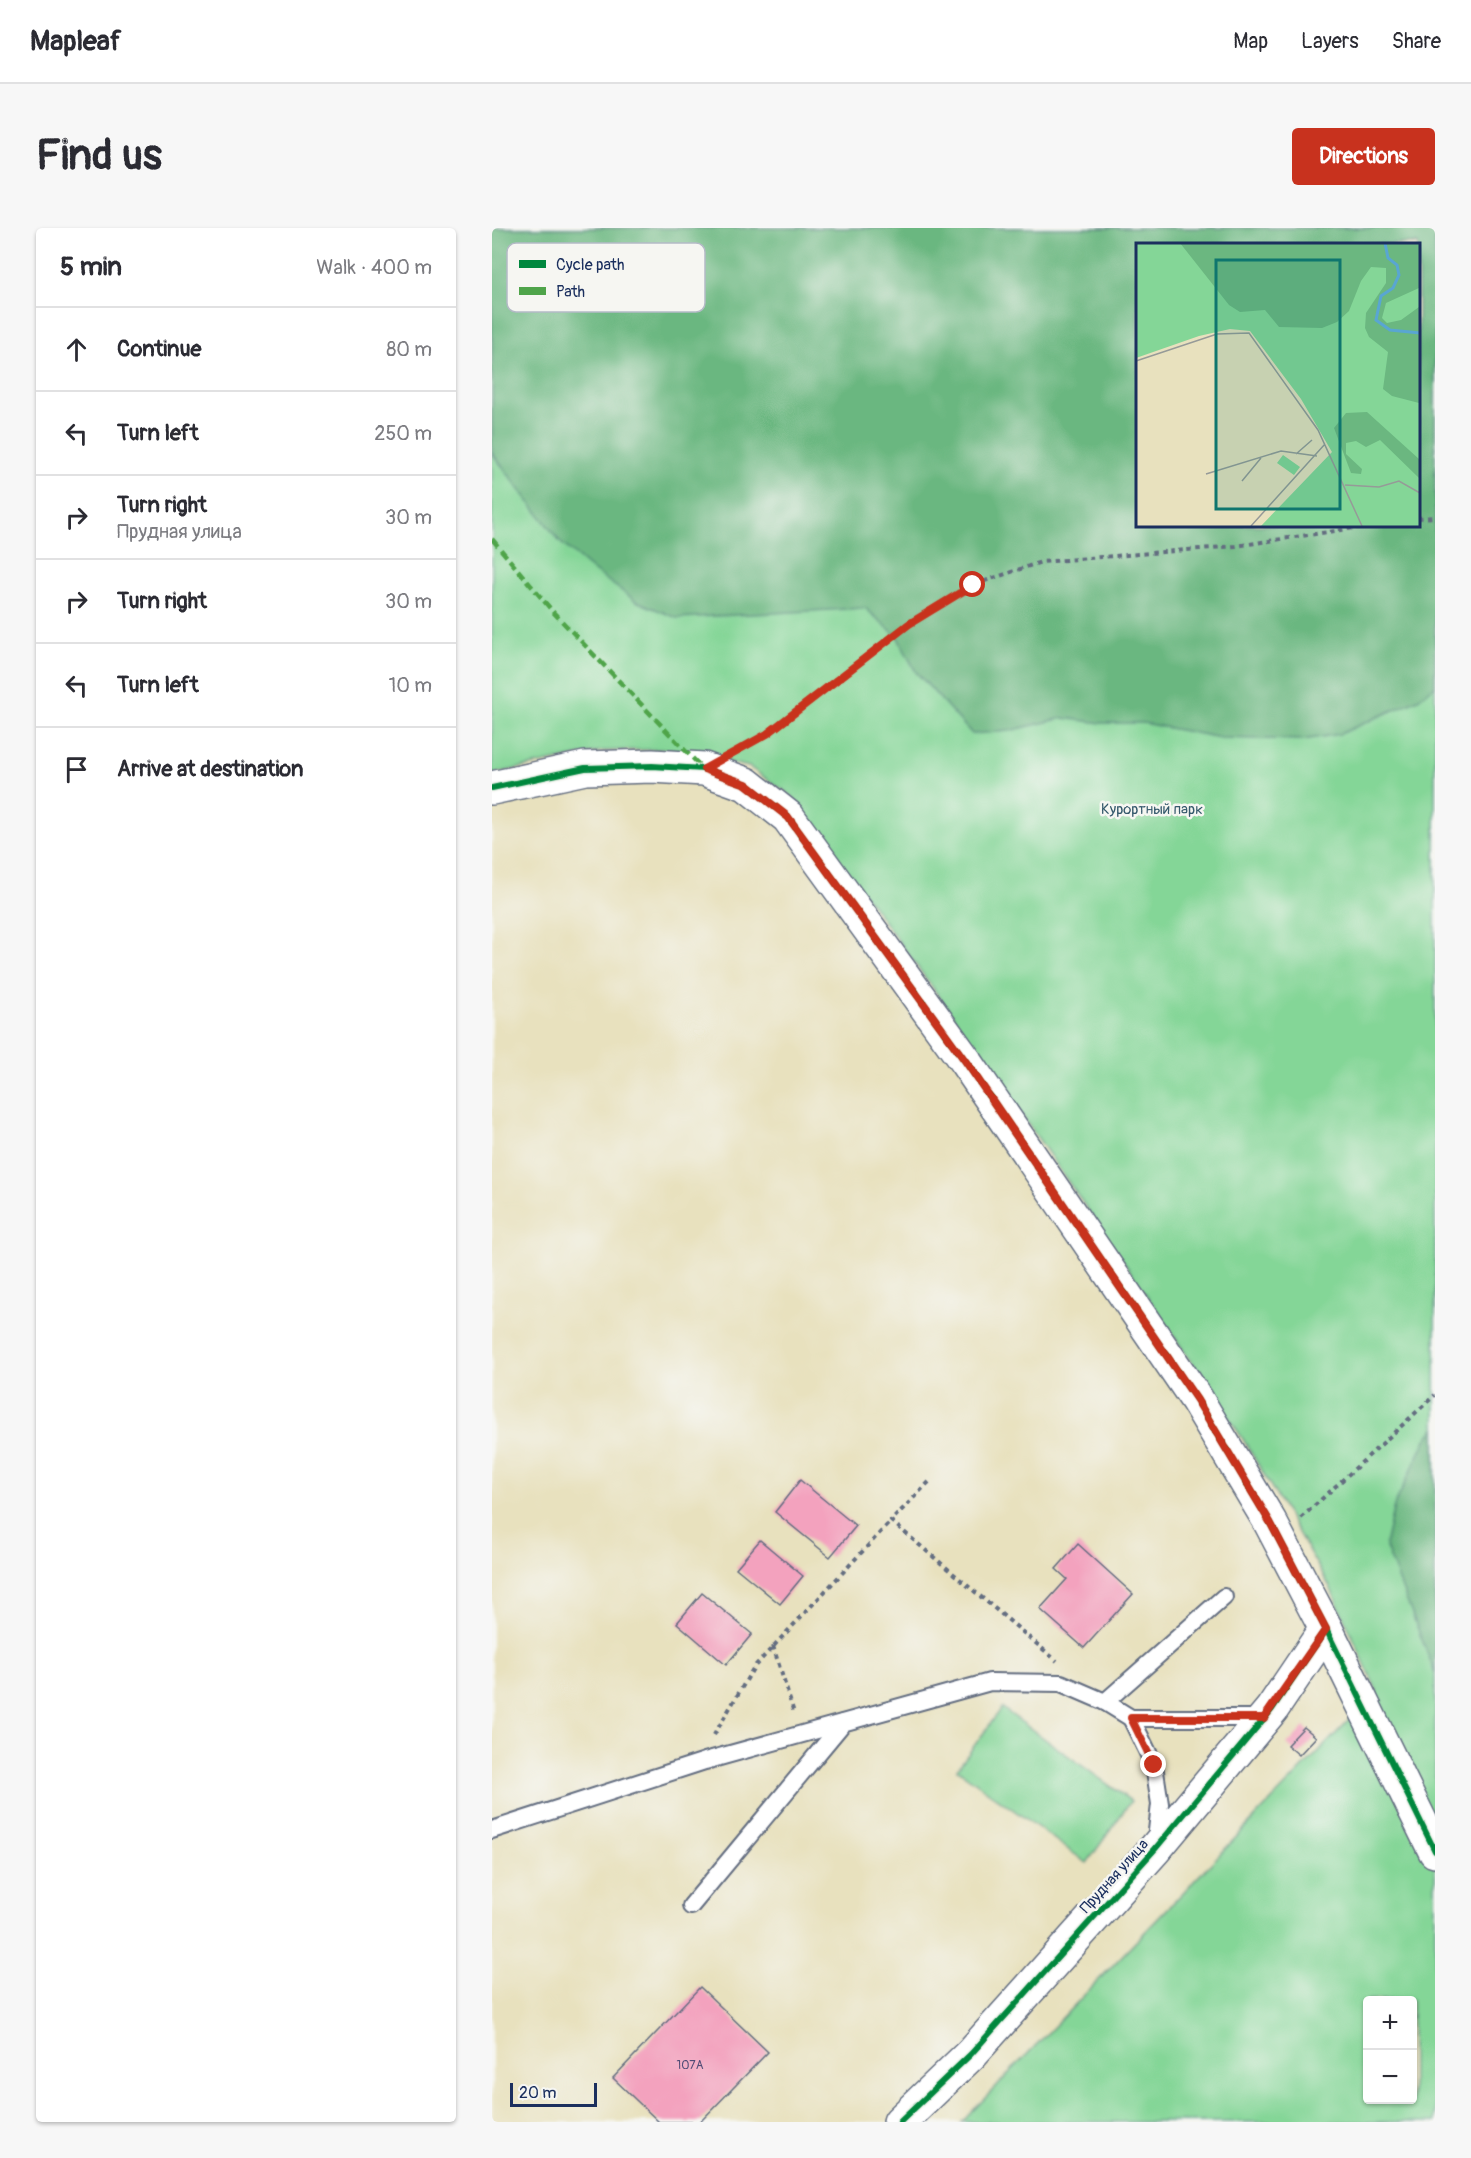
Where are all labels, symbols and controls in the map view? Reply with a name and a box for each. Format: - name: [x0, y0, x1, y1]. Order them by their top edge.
- text: Mapleaf: [30, 24, 121, 59]
- text: Map: [1233, 28, 1268, 55]
- text: Layers: [1301, 28, 1359, 55]
- text: Share: [1392, 28, 1441, 55]
- button: Directions: [1292, 128, 1435, 185]
- text: Find us: [36, 130, 162, 182]
- legend: [507, 243, 705, 312]
- inset map: [1136, 243, 1420, 526]
- text: 5 min: [60, 251, 122, 283]
- text: Walk · 400 m: [316, 255, 432, 280]
- text: Cycle path: [556, 255, 624, 275]
- text: Path: [556, 282, 585, 302]
- icon: ahead: [60, 333, 93, 366]
- text: Continue: [117, 335, 201, 363]
- text: 80 m: [386, 337, 432, 362]
- icon: left: [60, 417, 93, 450]
- text: Turn left: [117, 419, 199, 447]
- text: 250 m: [374, 421, 432, 446]
- text: Turn right: [117, 491, 207, 519]
- icon: right: [60, 501, 93, 534]
- text: 30 m: [385, 505, 432, 530]
- text: Прудная улица: [117, 519, 242, 544]
- route start: [959, 571, 985, 597]
- icon: right: [60, 585, 93, 618]
- text: Turn right: [117, 587, 207, 615]
- text: 30 m: [385, 589, 432, 614]
- icon: left: [60, 669, 93, 702]
- text: Turn left: [117, 671, 199, 699]
- text: 10 m: [388, 673, 432, 698]
- icon: arrive: [60, 753, 93, 786]
- text: Arrive at destination: [117, 755, 303, 783]
- park label: Курортный парк: [1101, 800, 1203, 819]
- route end: [1140, 1751, 1166, 1777]
- street label: Прудная улица: [1076, 1835, 1153, 1917]
- map controls: [1363, 1996, 1417, 2104]
- button: +: [1363, 1996, 1417, 2050]
- button: −: [1363, 2050, 1417, 2104]
- house number: 107А: [676, 2058, 704, 2073]
- scale bar: [510, 2080, 597, 2108]
- text: 20 m: [519, 2083, 557, 2103]

